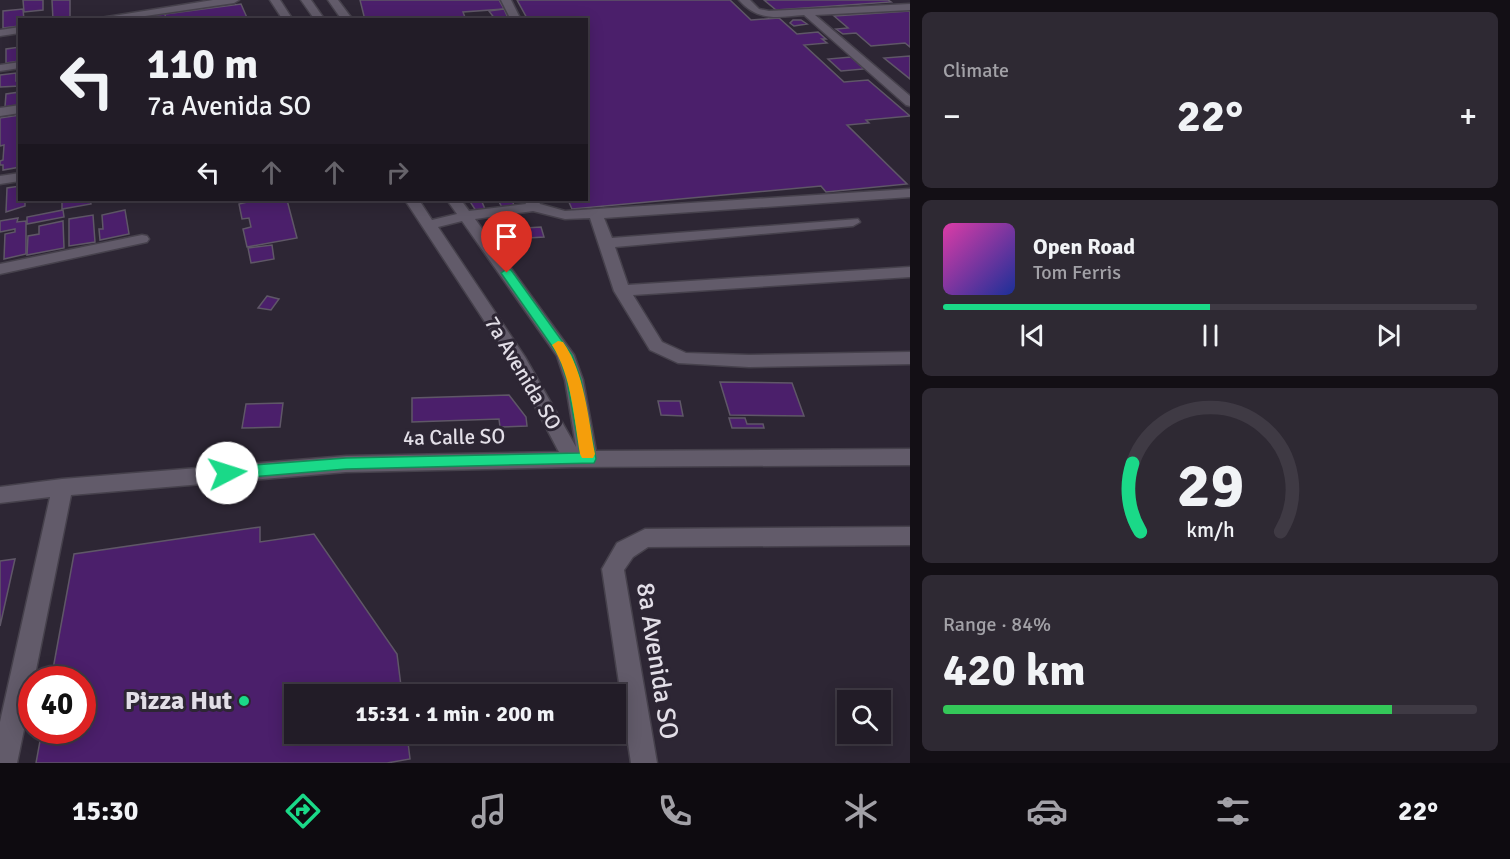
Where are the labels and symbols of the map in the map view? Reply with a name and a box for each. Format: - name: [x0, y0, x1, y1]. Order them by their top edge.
- pin: [481, 211, 532, 273]
- street label: 7a Avenida SO: [479, 312, 567, 434]
- street label: 4a Calle SO: [403, 423, 505, 451]
- position arrow: [195, 441, 259, 505]
- street label: 8a Avenida SO: [629, 580, 685, 742]
- speed limit sign: 40: [18, 666, 96, 744]
- place label: Pizza Hut: [125, 685, 232, 717]
- marker: Pizza Hut: [237, 694, 251, 708]

